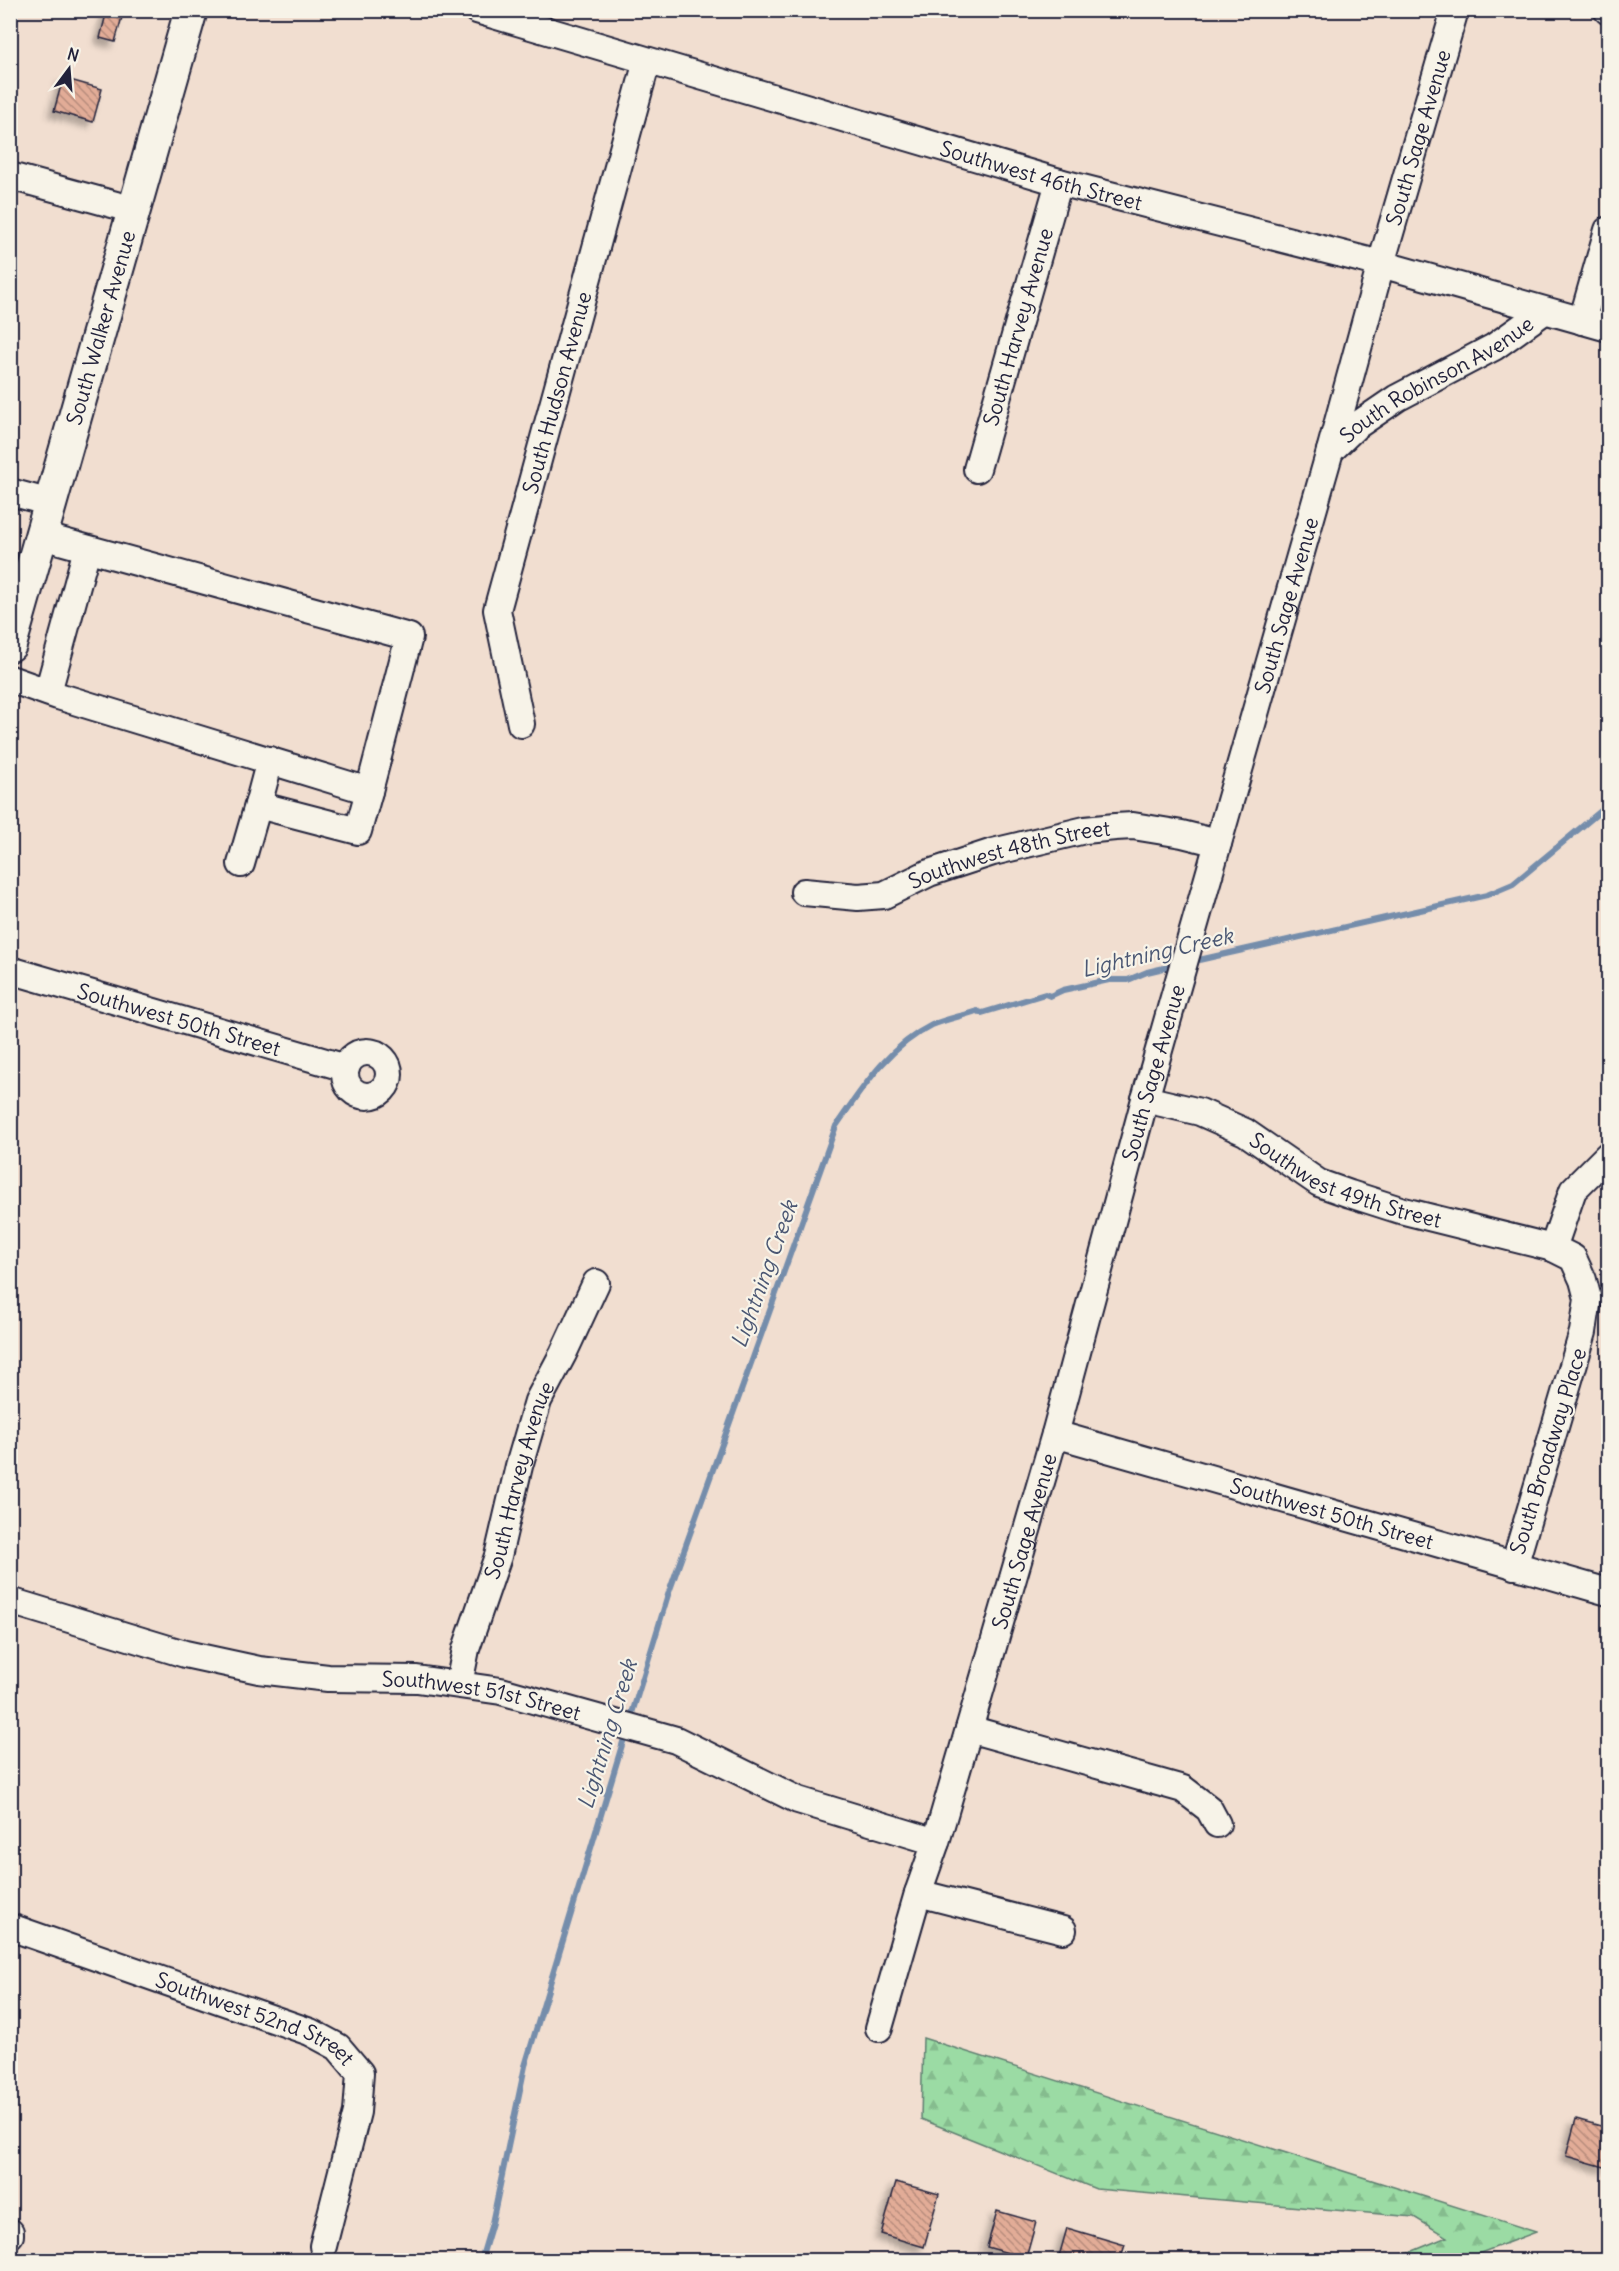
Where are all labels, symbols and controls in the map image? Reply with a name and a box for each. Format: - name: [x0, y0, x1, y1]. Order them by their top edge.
- north arrow: [39, 39, 99, 99]
- text: N: [65, 43, 81, 66]
- street label: South Sage Avenue: [1379, 46, 1456, 229]
- street label: Southwest 46th Street: [937, 134, 1145, 216]
- street label: South Harvey Avenue: [977, 225, 1059, 429]
- street label: South Walker Avenue: [60, 227, 141, 428]
- street label: South Hudson Avenue: [516, 288, 597, 497]
- street label: South Robinson Avenue: [1333, 310, 1538, 448]
- street label: South Sage Avenue: [1248, 514, 1324, 696]
- street label: Southwest 48th Street: [903, 814, 1111, 895]
- water label: Lightning Creek: [1079, 921, 1237, 983]
- street label: Southwest 50th Street: [74, 977, 284, 1062]
- street label: South Sage Avenue: [1115, 981, 1191, 1164]
- street label: Southwest 49th Street: [1245, 1126, 1444, 1233]
- water label: Lightning Creek: [724, 1195, 804, 1351]
- street label: South Broadway Place: [1504, 1345, 1592, 1557]
- street label: South Harvey Avenue: [478, 1376, 560, 1582]
- street label: South Sage Avenue: [985, 1450, 1062, 1632]
- street label: Southwest 50th Street: [1227, 1471, 1437, 1555]
- water label: Lightning Creek: [571, 1654, 644, 1812]
- street label: Southwest 51st Street: [382, 1665, 584, 1726]
- street label: Southwest 52nd Street: [152, 1966, 361, 2070]

